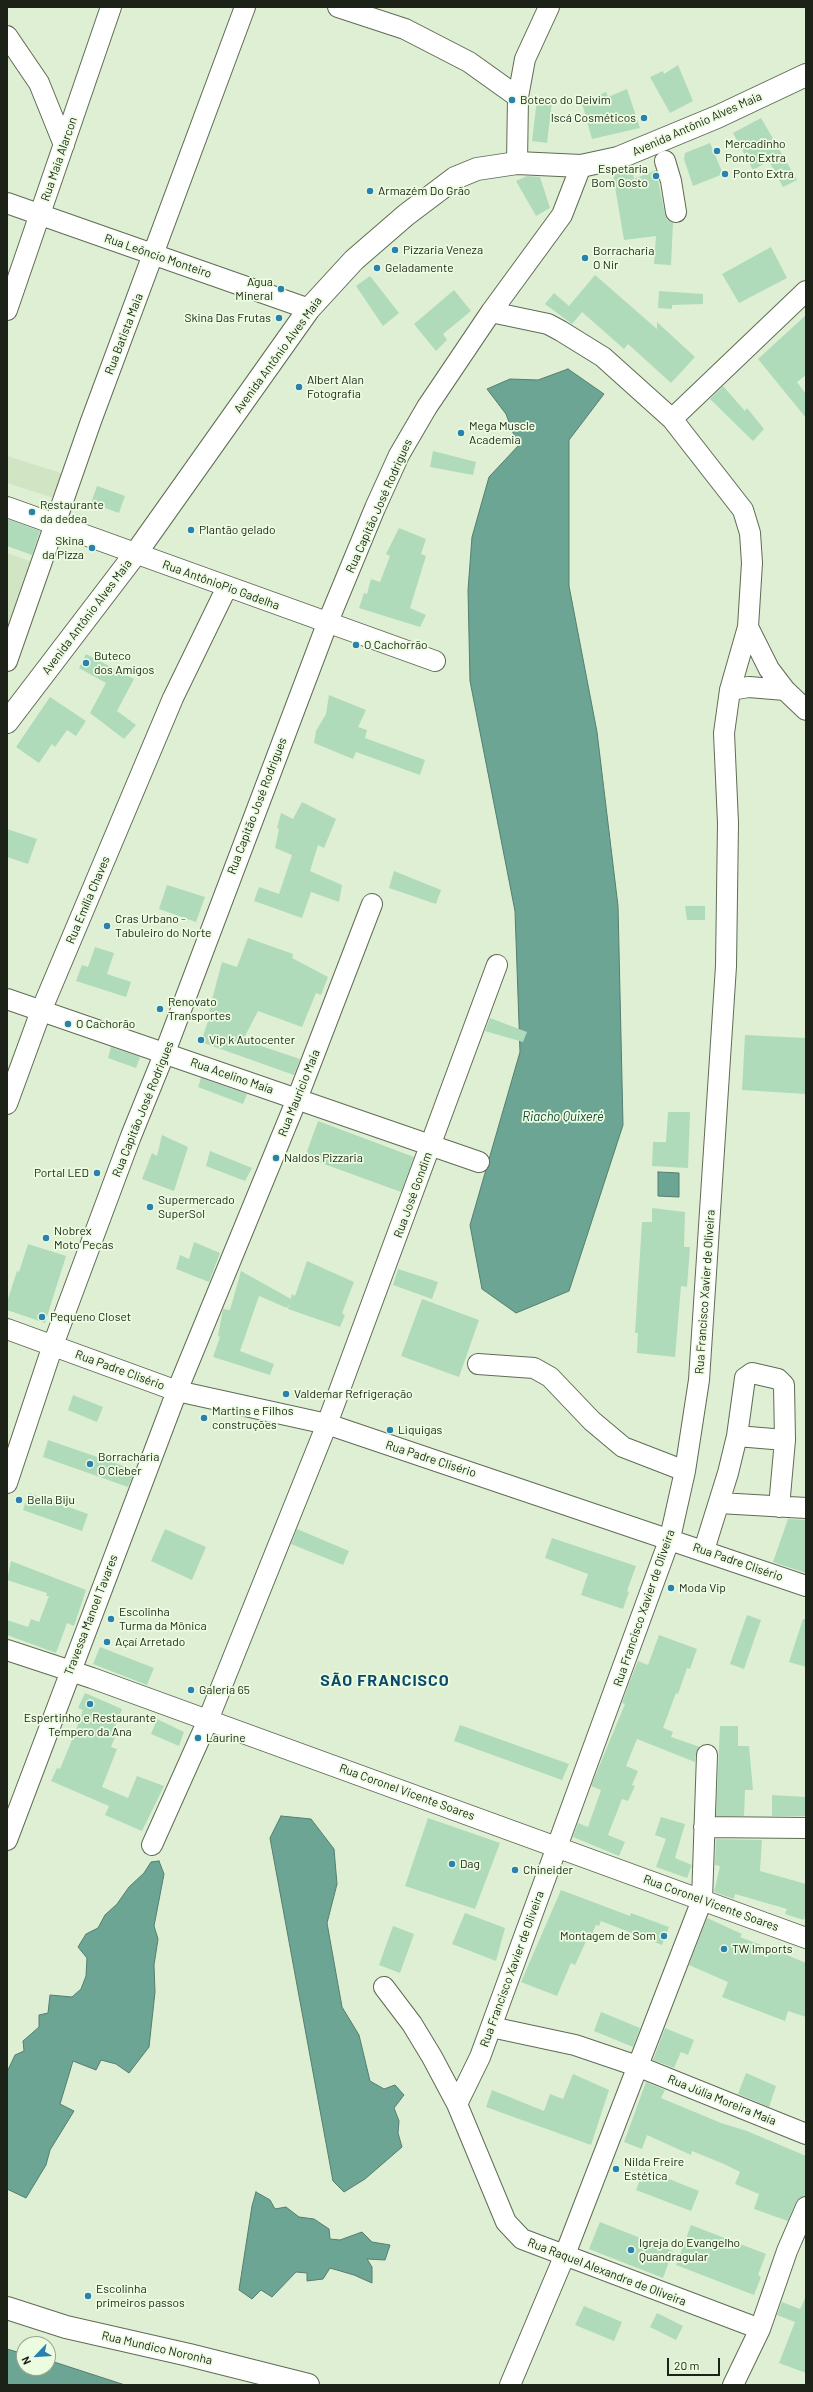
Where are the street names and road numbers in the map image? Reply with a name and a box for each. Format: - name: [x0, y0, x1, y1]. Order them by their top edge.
- street label: Avenida Antônio Alves Maia: [630, 89, 764, 159]
- street label: Rua Maia Alarcon: [38, 115, 80, 203]
- street label: Rua Leôncio Monteiro: [102, 231, 214, 281]
- street label: Rua Batista Maia: [102, 291, 146, 377]
- street label: Avenida Antônio Alves Maia: [231, 294, 325, 416]
- street label: Rua Capitão José Rodrigues: [343, 437, 415, 575]
- street label: Avenida Antônio Alves Maia: [39, 557, 135, 677]
- street label: Rua AntônioPio Gadelha: [160, 557, 282, 613]
- street label: Rua Capitão José Rodrigues: [224, 736, 290, 876]
- street label: Rua Emília Chaves: [63, 854, 113, 946]
- street label: Rua Capitão José Rodrigues: [109, 1039, 177, 1179]
- street label: Rua Maurício Maia: [275, 1047, 323, 1139]
- street label: Rua Acelino Maia: [188, 1055, 276, 1097]
- street label: Rua José Gondim: [391, 1150, 435, 1240]
- street label: Rua Francisco Xavier de Oliveira: [692, 1209, 718, 1375]
- street label: Rua Padre Clisério: [73, 1347, 167, 1393]
- street label: Rua Padre Clisério: [384, 1438, 478, 1480]
- street label: Rua Francisco Xavier de Oliveira: [610, 1528, 678, 1688]
- street label: Rua Padre Clisério: [691, 1540, 785, 1584]
- street label: Travessa Manoel Tavares: [61, 1553, 121, 1677]
- street label: Rua Coronel Vicente Soares: [337, 1761, 477, 1823]
- street label: Rua Coronel Vicente Soares: [641, 1872, 781, 1934]
- street label: Rua Francisco Xavier de Oliveira: [477, 1889, 547, 2049]
- street label: Rua Júlia Moreira Maia: [666, 2072, 778, 2128]
- street label: Rua Raquel Alexandre de Oliveira: [526, 2235, 688, 2309]
- street label: Rua Mundico Noronha: [100, 2328, 214, 2368]

